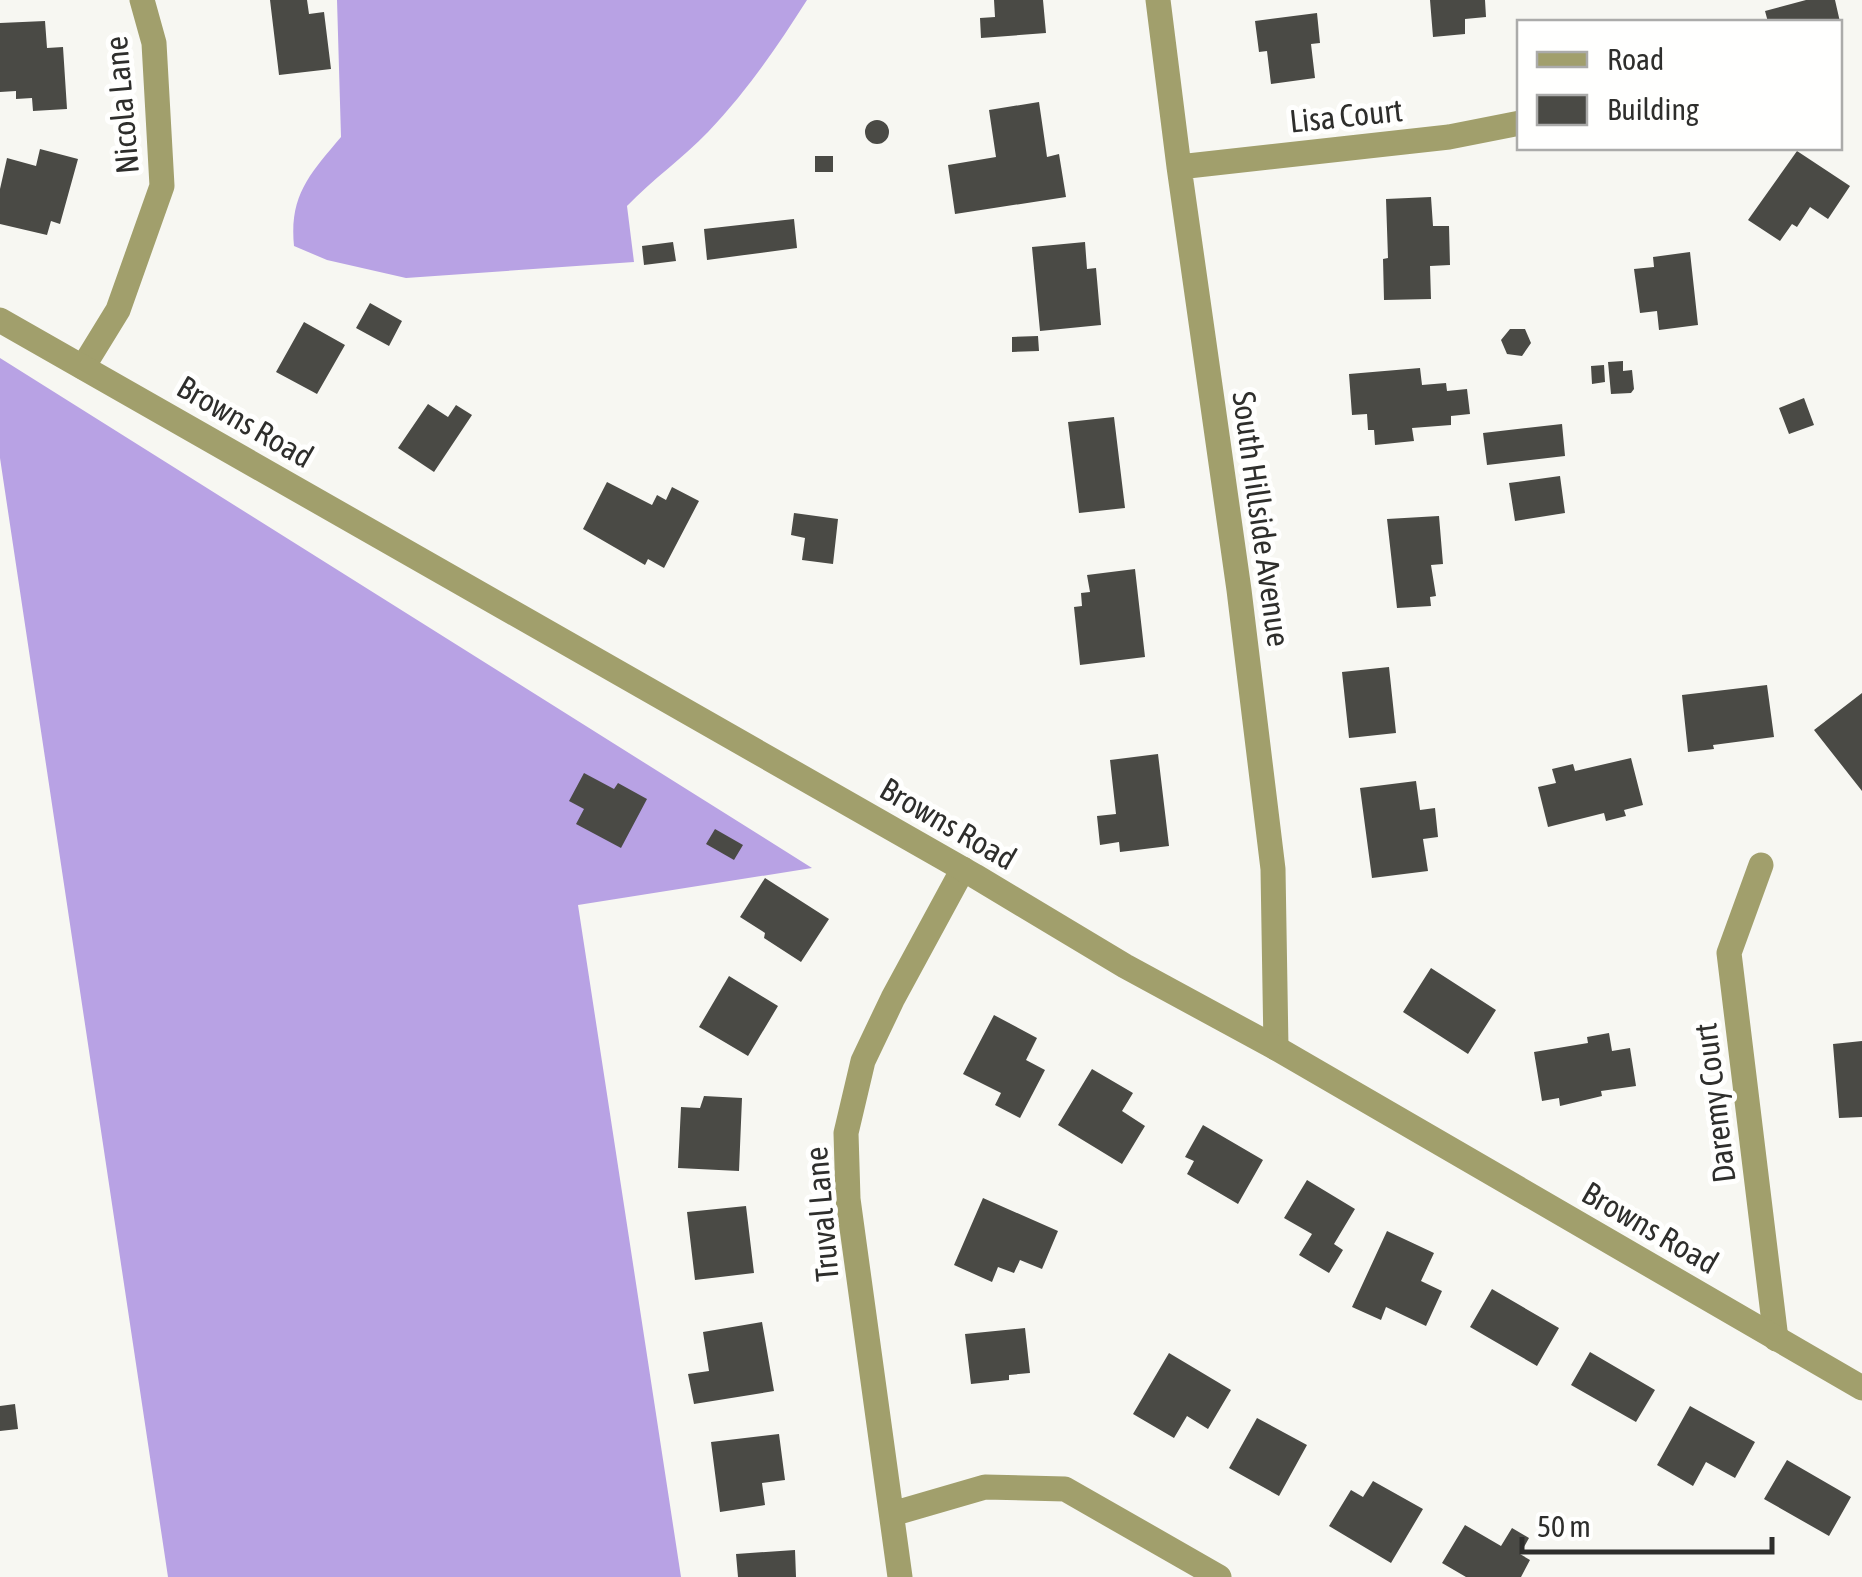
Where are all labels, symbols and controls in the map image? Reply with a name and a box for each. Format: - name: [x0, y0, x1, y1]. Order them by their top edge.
- legend: [1517, 20, 1842, 150]
- street label: Nicola Lane: [97, 35, 146, 175]
- text: Road: [1607, 42, 1664, 76]
- street label: Lisa Court: [1288, 91, 1404, 140]
- text: Building: [1607, 92, 1699, 126]
- street label: Browns Road: [171, 368, 320, 475]
- street label: South Hillside Avenue: [1225, 389, 1298, 649]
- street label: Browns Road: [874, 770, 1023, 877]
- street label: Daremy Court: [1686, 1021, 1743, 1185]
- street label: Truval Lane: [797, 1145, 846, 1283]
- street label: Browns Road: [1576, 1174, 1725, 1281]
- scale bar: [1522, 1492, 1772, 1554]
- text: 50 m: [1537, 1509, 1591, 1543]

